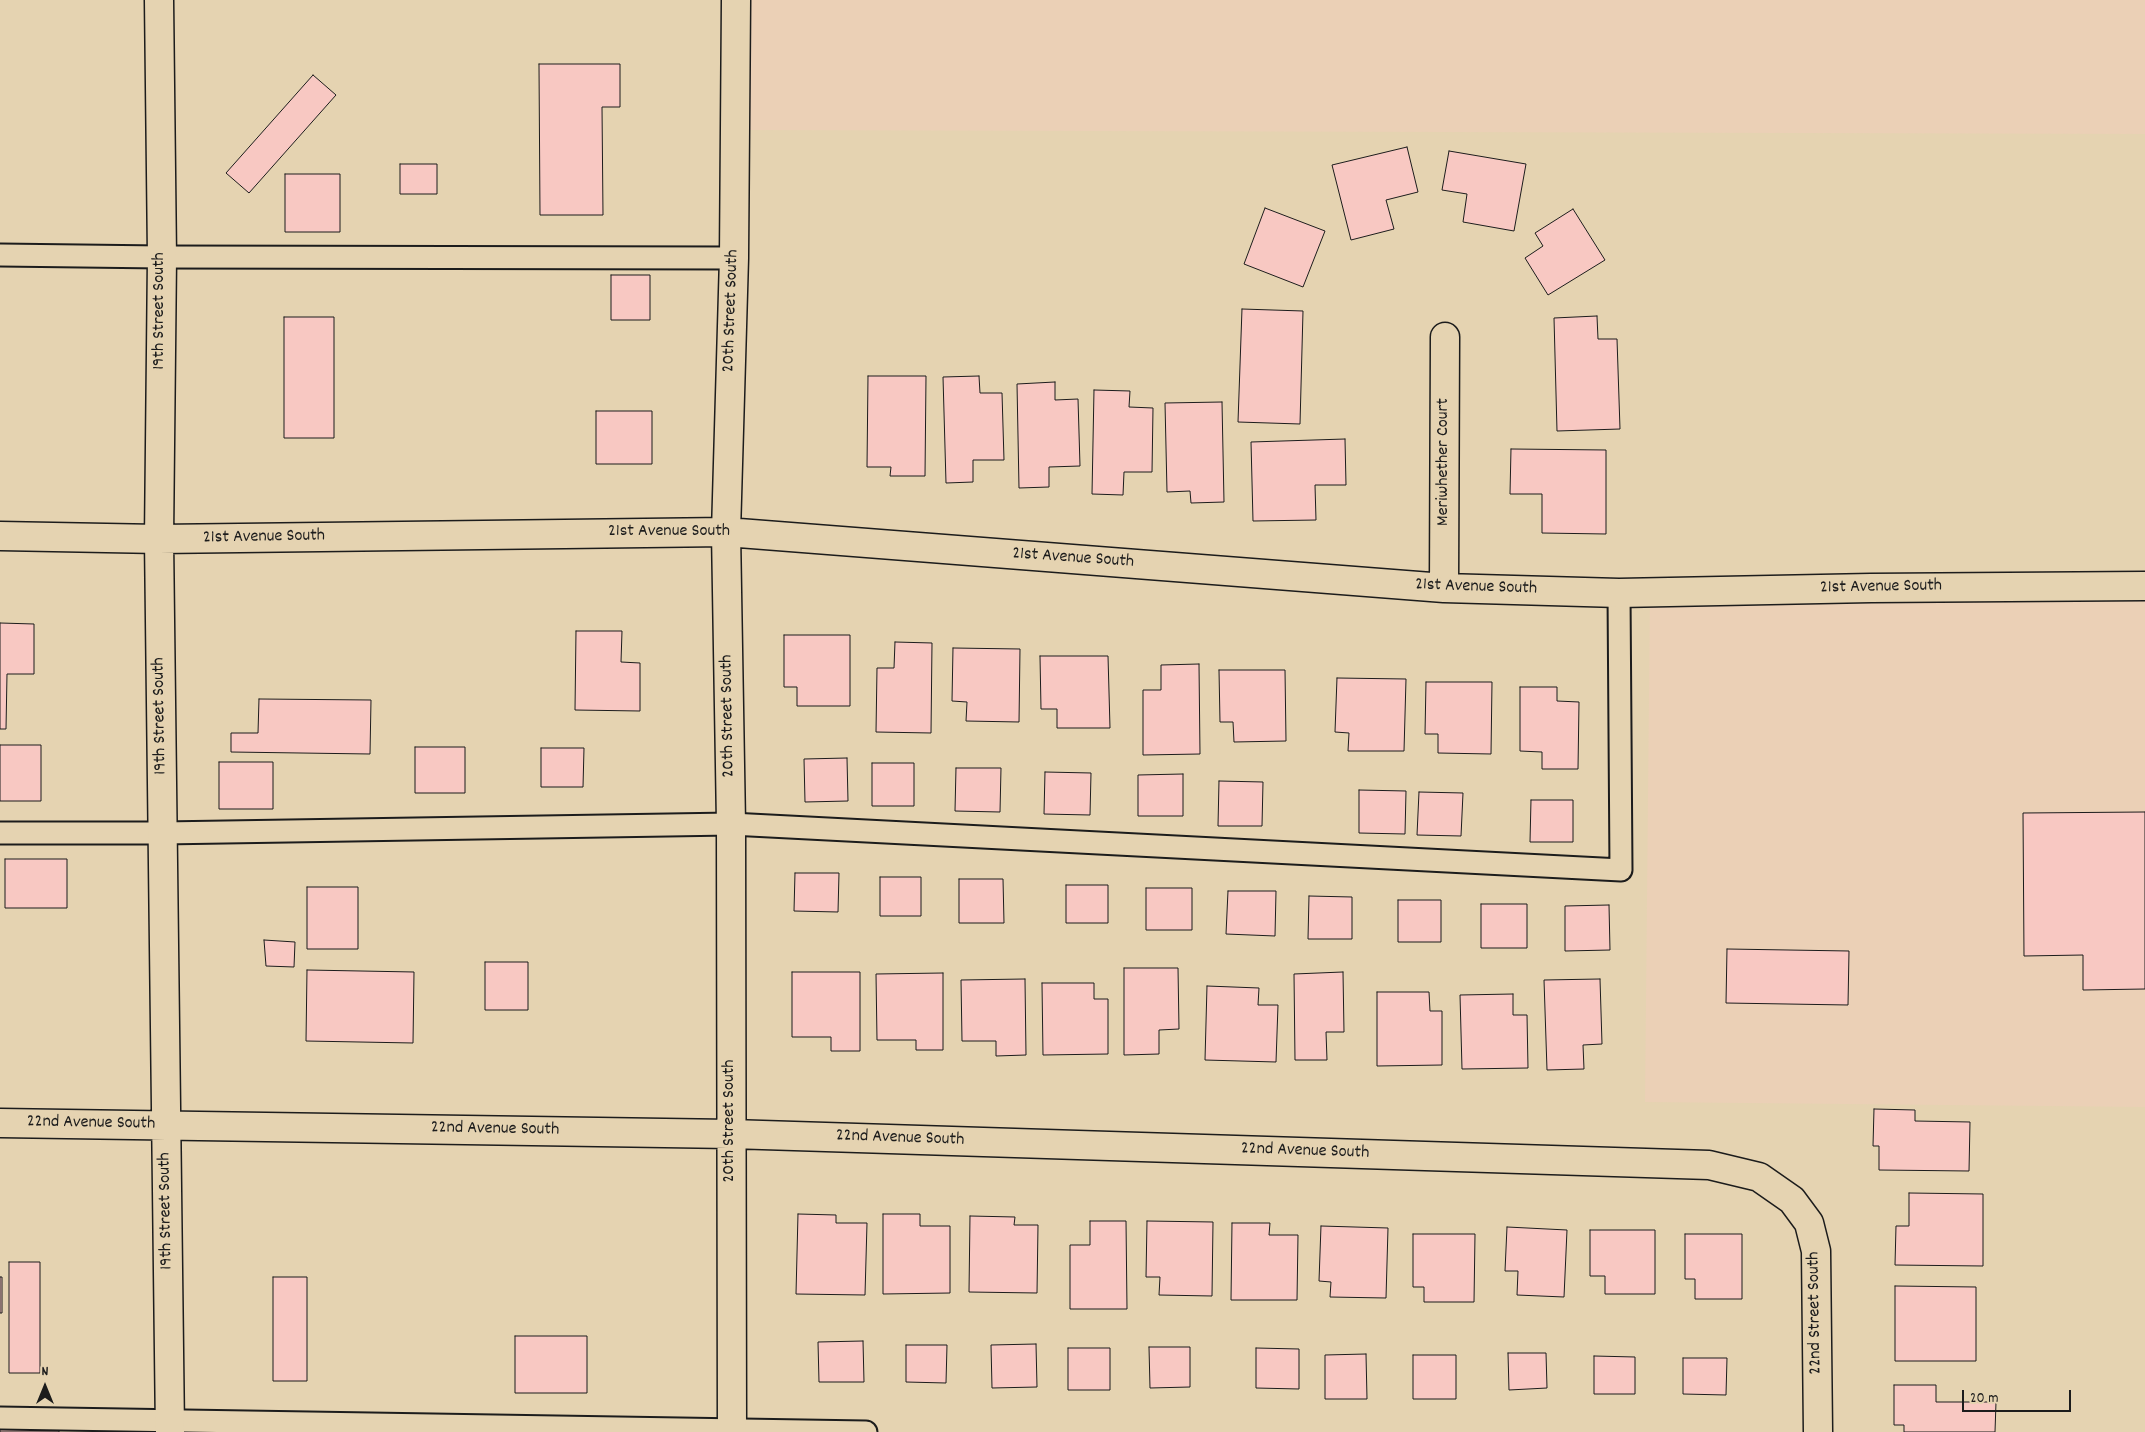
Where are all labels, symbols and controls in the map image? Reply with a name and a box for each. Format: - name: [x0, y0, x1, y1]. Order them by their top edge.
- street label: 20th Street South: [719, 249, 745, 373]
- street label: 19th Street South: [150, 252, 172, 370]
- street label: Meriwhether Court: [1434, 398, 1456, 526]
- street label: 21st Avenue South: [608, 522, 730, 544]
- street label: 21st Avenue South: [203, 526, 325, 550]
- street label: 21st Avenue South: [1011, 544, 1135, 574]
- street label: 21st Avenue South: [1415, 575, 1537, 601]
- street label: 21st Avenue South: [1820, 576, 1942, 600]
- street label: 20th Street South: [717, 654, 741, 778]
- street label: 19th Street South: [149, 657, 173, 775]
- street label: 20th Street South: [720, 1059, 742, 1183]
- street label: 22nd Avenue South: [27, 1112, 155, 1136]
- street label: 22nd Avenue South: [431, 1118, 559, 1142]
- street label: 22nd Avenue South: [835, 1126, 965, 1152]
- street label: 22nd Avenue South: [1240, 1139, 1370, 1165]
- street label: 19th Street South: [155, 1152, 179, 1270]
- street label: 22nd Street South: [1804, 1251, 1828, 1375]
- north arrow: [20, 1362, 70, 1412]
- text: N: [42, 1362, 48, 1382]
- scale bar: [1965, 1380, 2074, 1412]
- text: 20 m: [1970, 1388, 1998, 1410]

